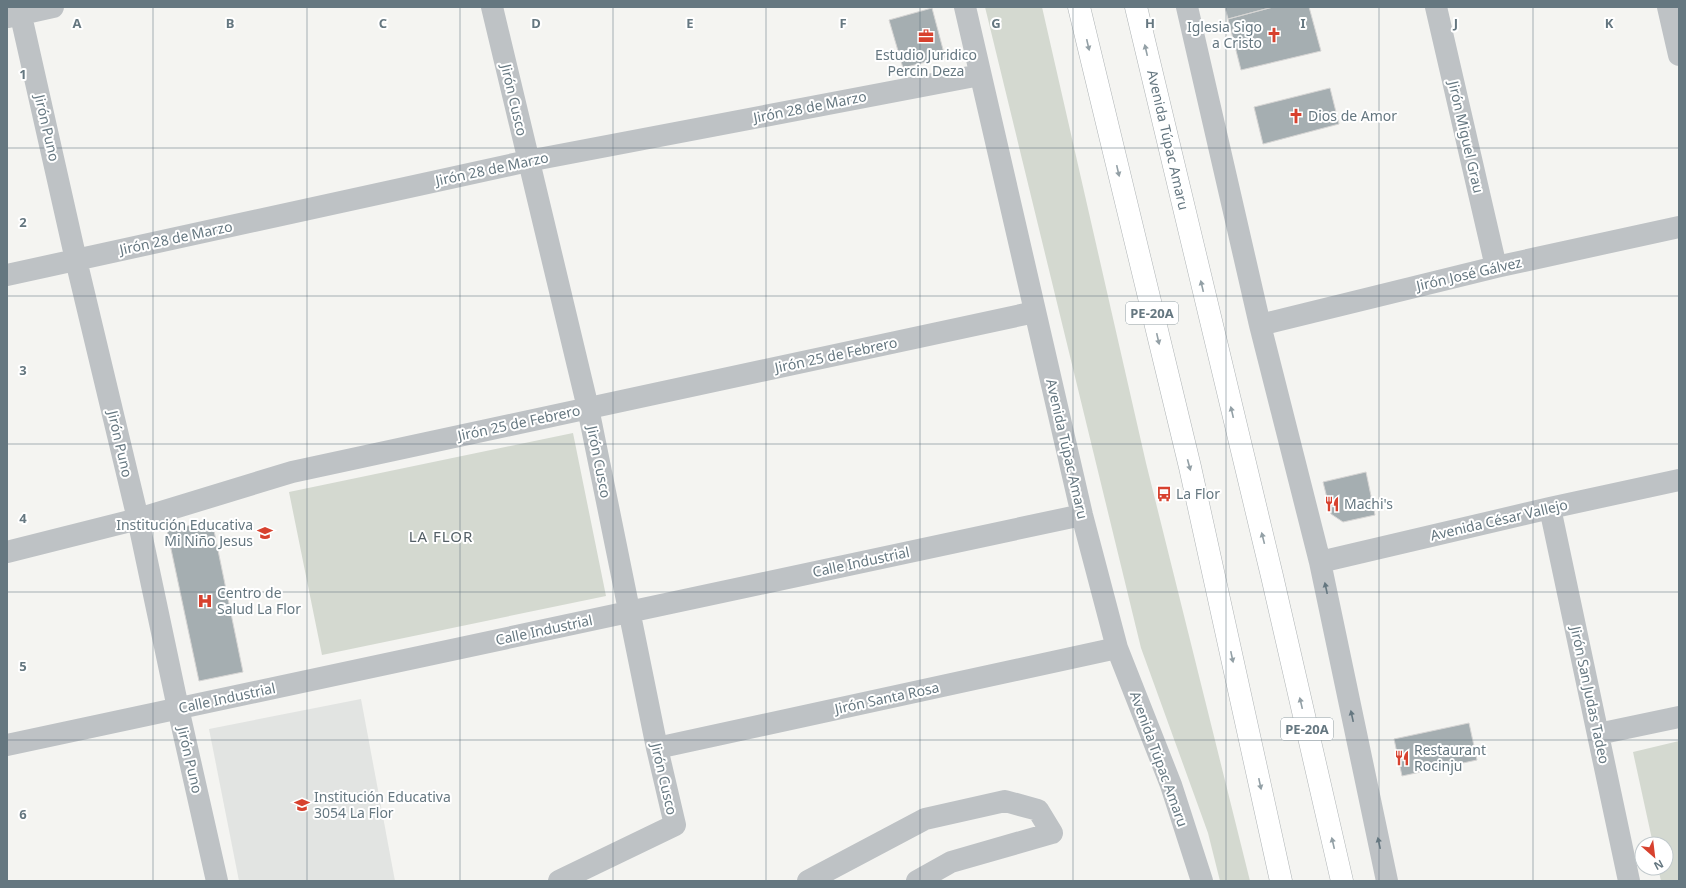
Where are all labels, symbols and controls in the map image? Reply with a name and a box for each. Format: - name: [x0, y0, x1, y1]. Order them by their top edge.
- text: A: [73, 14, 82, 32]
- text: B: [226, 14, 234, 32]
- text: C: [379, 14, 387, 32]
- text: D: [531, 14, 541, 32]
- text: E: [686, 14, 694, 32]
- text: F: [839, 14, 847, 32]
- text: G: [991, 14, 1001, 32]
- text: H: [1145, 14, 1155, 32]
- text: I: [1300, 14, 1306, 32]
- text: J: [1453, 14, 1458, 32]
- text: K: [1605, 14, 1614, 32]
- place label: Iglesia Sigo a Cristo: [1187, 17, 1262, 52]
- church icon: Iglesia Sigo a Cristo: [1265, 26, 1283, 44]
- office icon: Estudio Juridico Percin Deza: [917, 27, 935, 45]
- one-way arrow: [1086, 39, 1092, 51]
- one-way arrow: [1143, 44, 1149, 56]
- place label: Estudio Juridico Percin Deza: [875, 45, 977, 80]
- street label: Jirón Cusco: [497, 60, 532, 138]
- text: 1: [19, 65, 27, 83]
- street label: Avenida Túpac Amaru: [1143, 68, 1194, 212]
- street label: Jirón Miguel Grau: [1444, 77, 1489, 195]
- street label: Jirón 28 de Marzo: [750, 86, 868, 127]
- street label: Jirón Puno: [30, 91, 64, 163]
- place label: Dios de Amor: [1308, 106, 1397, 125]
- church icon: Dios de Amor: [1287, 107, 1305, 125]
- street label: Jirón 28 de Marzo: [432, 147, 550, 190]
- one-way arrow: [1116, 165, 1122, 178]
- text: 2: [19, 213, 27, 231]
- street label: Jirón 28 de Marzo: [116, 216, 234, 259]
- street label: Jirón José Gálvez: [1413, 252, 1524, 295]
- one-way arrow: [1199, 279, 1205, 292]
- road number: PE-20A: [1126, 302, 1178, 324]
- street label: Jirón 25 de Febrero: [771, 332, 899, 377]
- one-way arrow: [1156, 332, 1162, 345]
- text: 3: [19, 361, 27, 379]
- street label: Avenida Túpac Amaru: [1042, 377, 1093, 521]
- street label: Jirón 25 de Febrero: [454, 400, 582, 445]
- one-way arrow: [1229, 406, 1235, 418]
- street label: Jirón Puno: [103, 407, 137, 479]
- street label: Jirón Cusco: [583, 422, 616, 500]
- one-way arrow: [1186, 459, 1192, 471]
- place label: La Flor: [1176, 484, 1220, 503]
- bus stop icon: La Flor: [1155, 485, 1173, 503]
- place label: Machi's: [1344, 494, 1393, 513]
- street label: Avenida César Vallejo: [1428, 494, 1569, 545]
- restaurant icon: Machi's: [1323, 495, 1341, 513]
- text: 4: [19, 509, 27, 527]
- place label: Institución Educativa Mi Niño Jesus: [116, 515, 253, 550]
- school or university icon: Institución Educativa Mi Niño Jesus: [256, 524, 274, 542]
- district label: LA FLOR: [409, 526, 473, 546]
- one-way arrow: [1259, 532, 1265, 545]
- street label: Calle Industrial: [811, 542, 911, 581]
- one-way arrow: [1322, 582, 1328, 595]
- place label: Centro de Salud La Flor: [217, 583, 301, 618]
- hospital icon: Centro de Salud La Flor: [196, 592, 214, 610]
- street label: Calle Industrial: [494, 610, 594, 649]
- street label: Jirón San Judas Tadeo: [1566, 622, 1614, 765]
- one-way arrow: [1230, 651, 1236, 663]
- text: 5: [19, 657, 27, 675]
- street label: Jirón Santa Rosa: [831, 677, 941, 718]
- street label: Calle Industrial: [177, 678, 277, 717]
- street label: Avenida Túpac Amaru: [1126, 688, 1193, 829]
- one-way arrow: [1298, 697, 1304, 709]
- one-way arrow: [1349, 709, 1355, 722]
- road number: PE-20A: [1281, 718, 1333, 740]
- street label: Jirón Puno: [173, 723, 207, 795]
- street label: Jirón Cusco: [647, 739, 682, 817]
- place label: Restaurant Rocinju: [1414, 740, 1486, 775]
- restaurant icon: Restaurant Rocinju: [1393, 749, 1411, 767]
- one-way arrow: [1258, 778, 1264, 790]
- place label: Institución Educativa 3054 La Flor: [314, 787, 451, 822]
- school or university icon: Institución Educativa 3054 La Flor: [293, 796, 311, 814]
- text: 6: [19, 805, 27, 823]
- north arrow: [1634, 836, 1674, 876]
- one-way arrow: [1330, 837, 1336, 849]
- one-way arrow: [1376, 837, 1382, 849]
- text: N: [1651, 857, 1666, 874]

